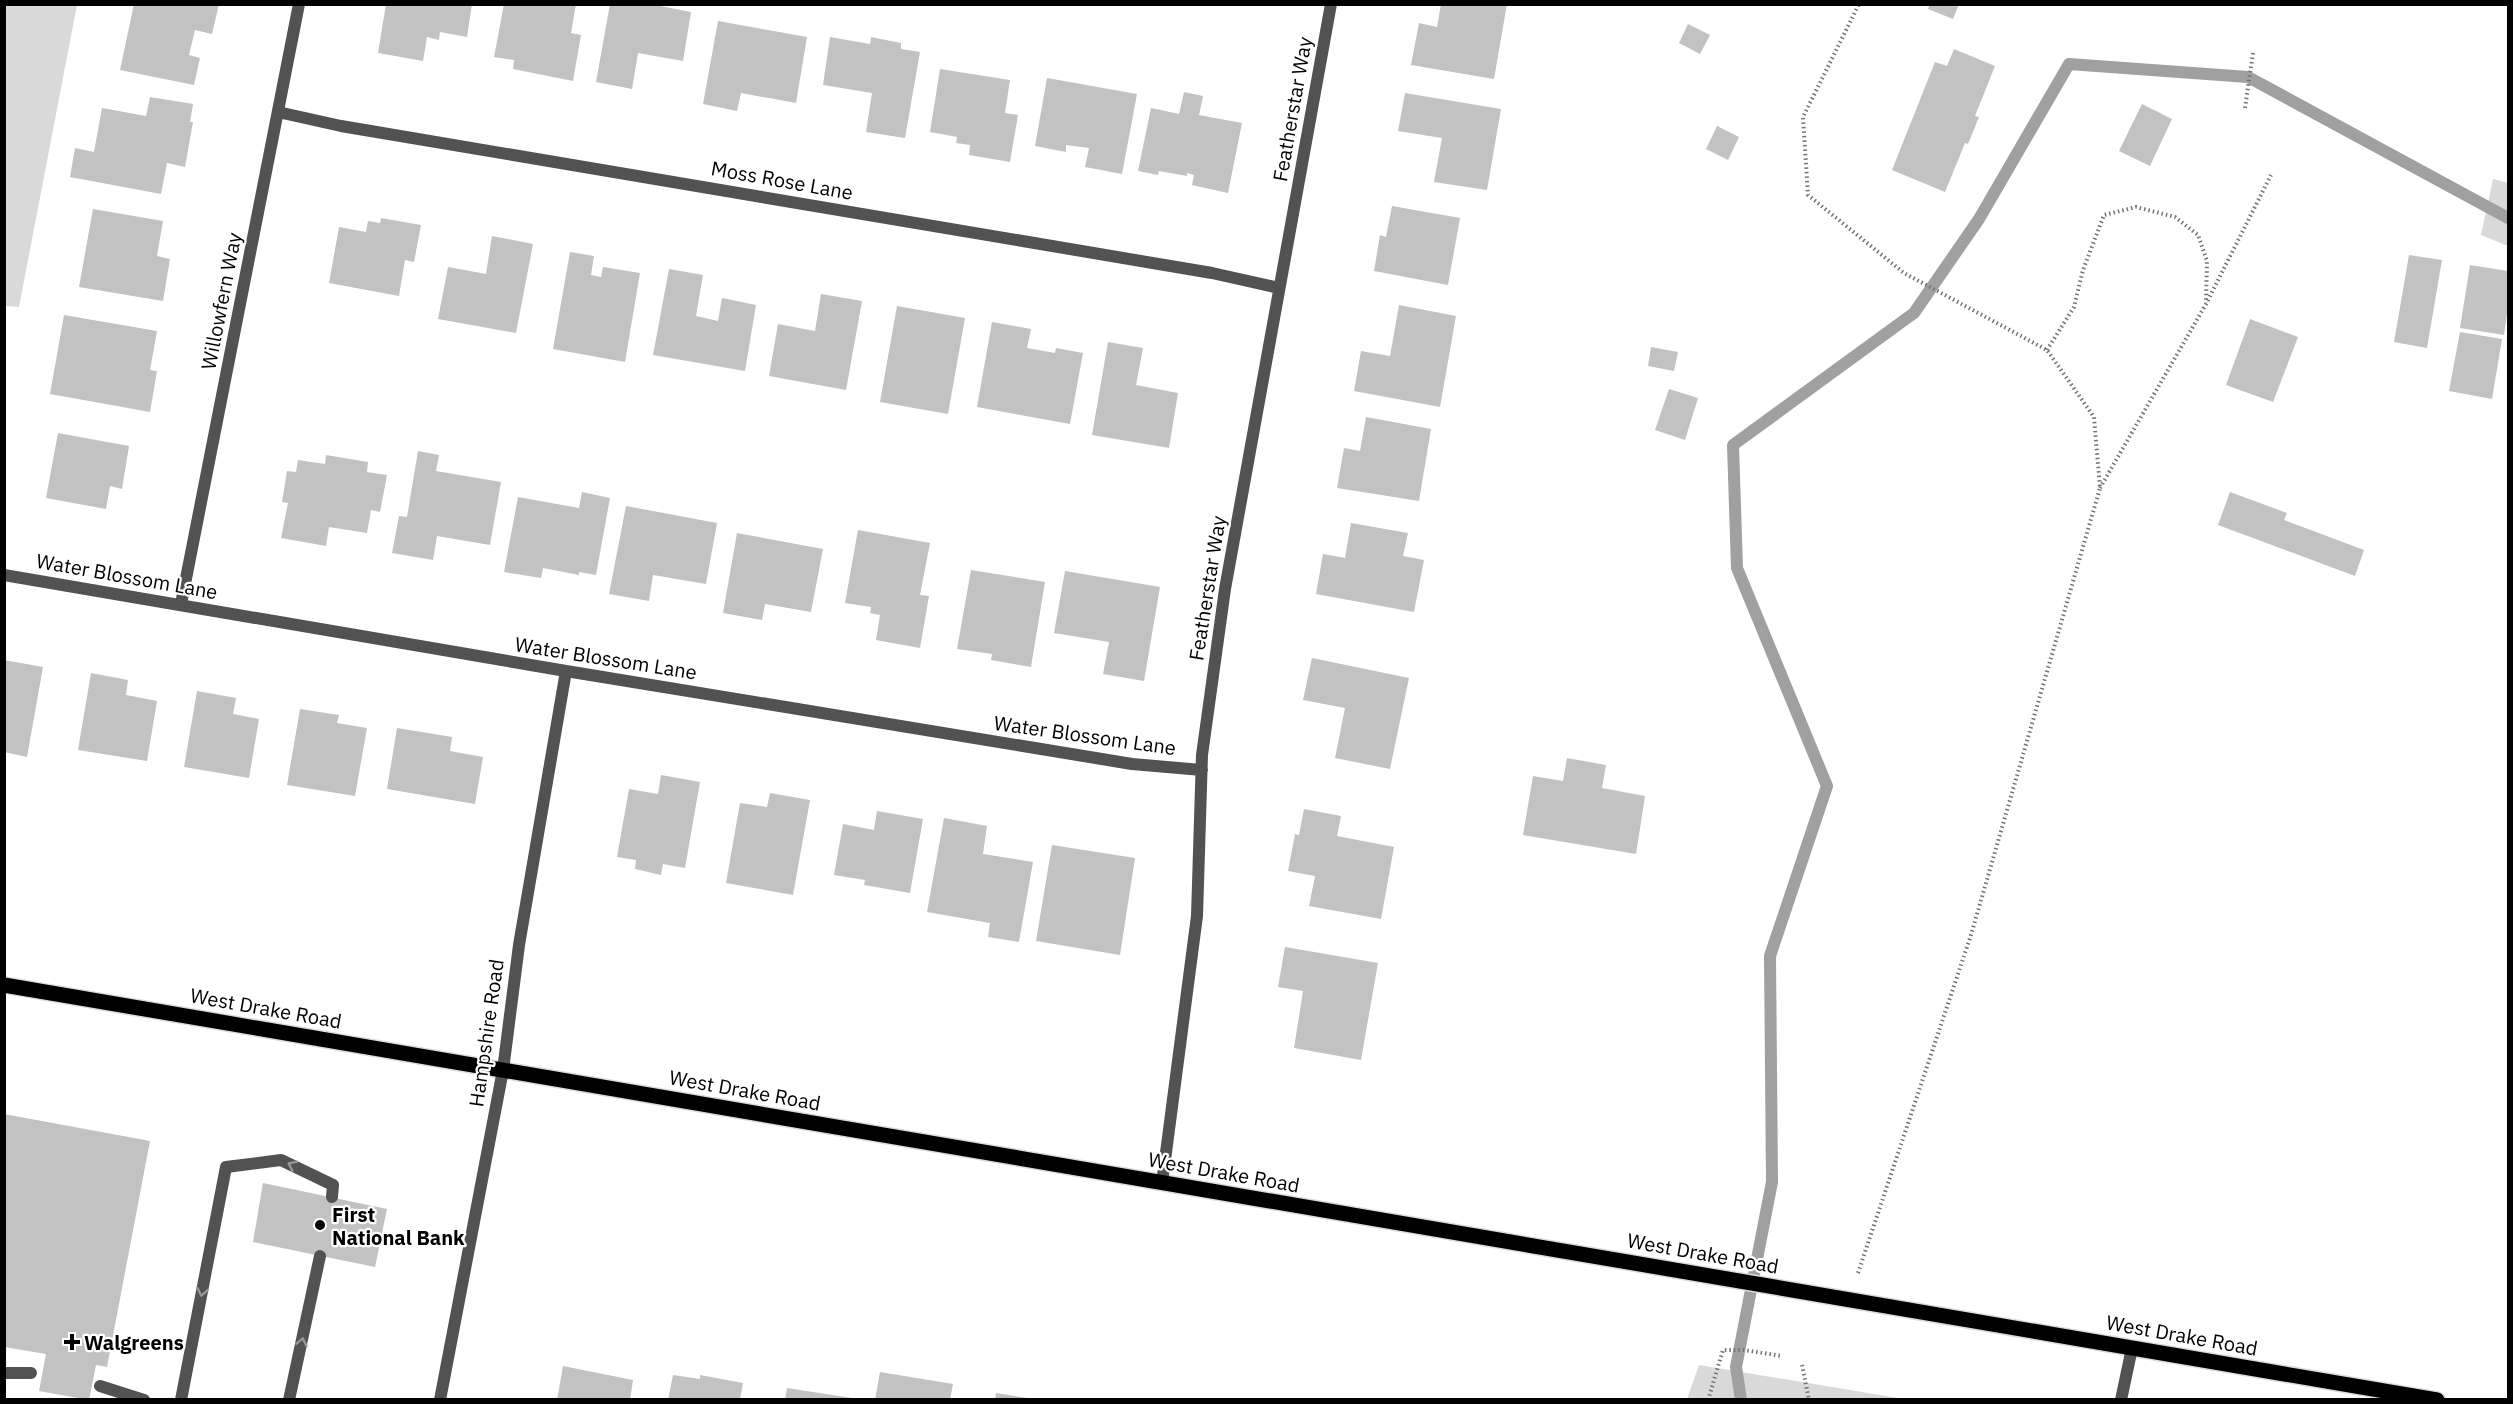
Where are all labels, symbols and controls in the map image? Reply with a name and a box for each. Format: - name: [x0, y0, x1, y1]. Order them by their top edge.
- street label: Featherstar Way: [1266, 34, 1318, 184]
- street label: Moss Rose Lane: [709, 154, 855, 206]
- street label: Willowfern Way: [194, 230, 248, 372]
- street label: Featherstar Way: [1182, 513, 1232, 663]
- street label: Water Blossom Lane: [34, 547, 220, 605]
- street label: Water Blossom Lane: [513, 630, 699, 686]
- street label: Water Blossom Lane: [992, 709, 1178, 761]
- street label: Hampshire Road: [462, 957, 510, 1109]
- street label: West Drake Road: [188, 981, 344, 1035]
- street label: West Drake Road: [667, 1063, 823, 1117]
- street label: West Drake Road: [1146, 1145, 1302, 1199]
- one-way arrow: [287, 1160, 298, 1172]
- place label: First National Bank: [332, 1201, 465, 1251]
- marker: First National Bank: [313, 1218, 327, 1232]
- street label: West Drake Road: [1625, 1226, 1781, 1280]
- one-way arrow: [196, 1286, 209, 1296]
- street label: West Drake Road: [2104, 1308, 2260, 1362]
- place label: Walgreens: [84, 1329, 184, 1356]
- marker: Walgreens: [65, 1335, 79, 1349]
- one-way arrow: [294, 1338, 307, 1348]

